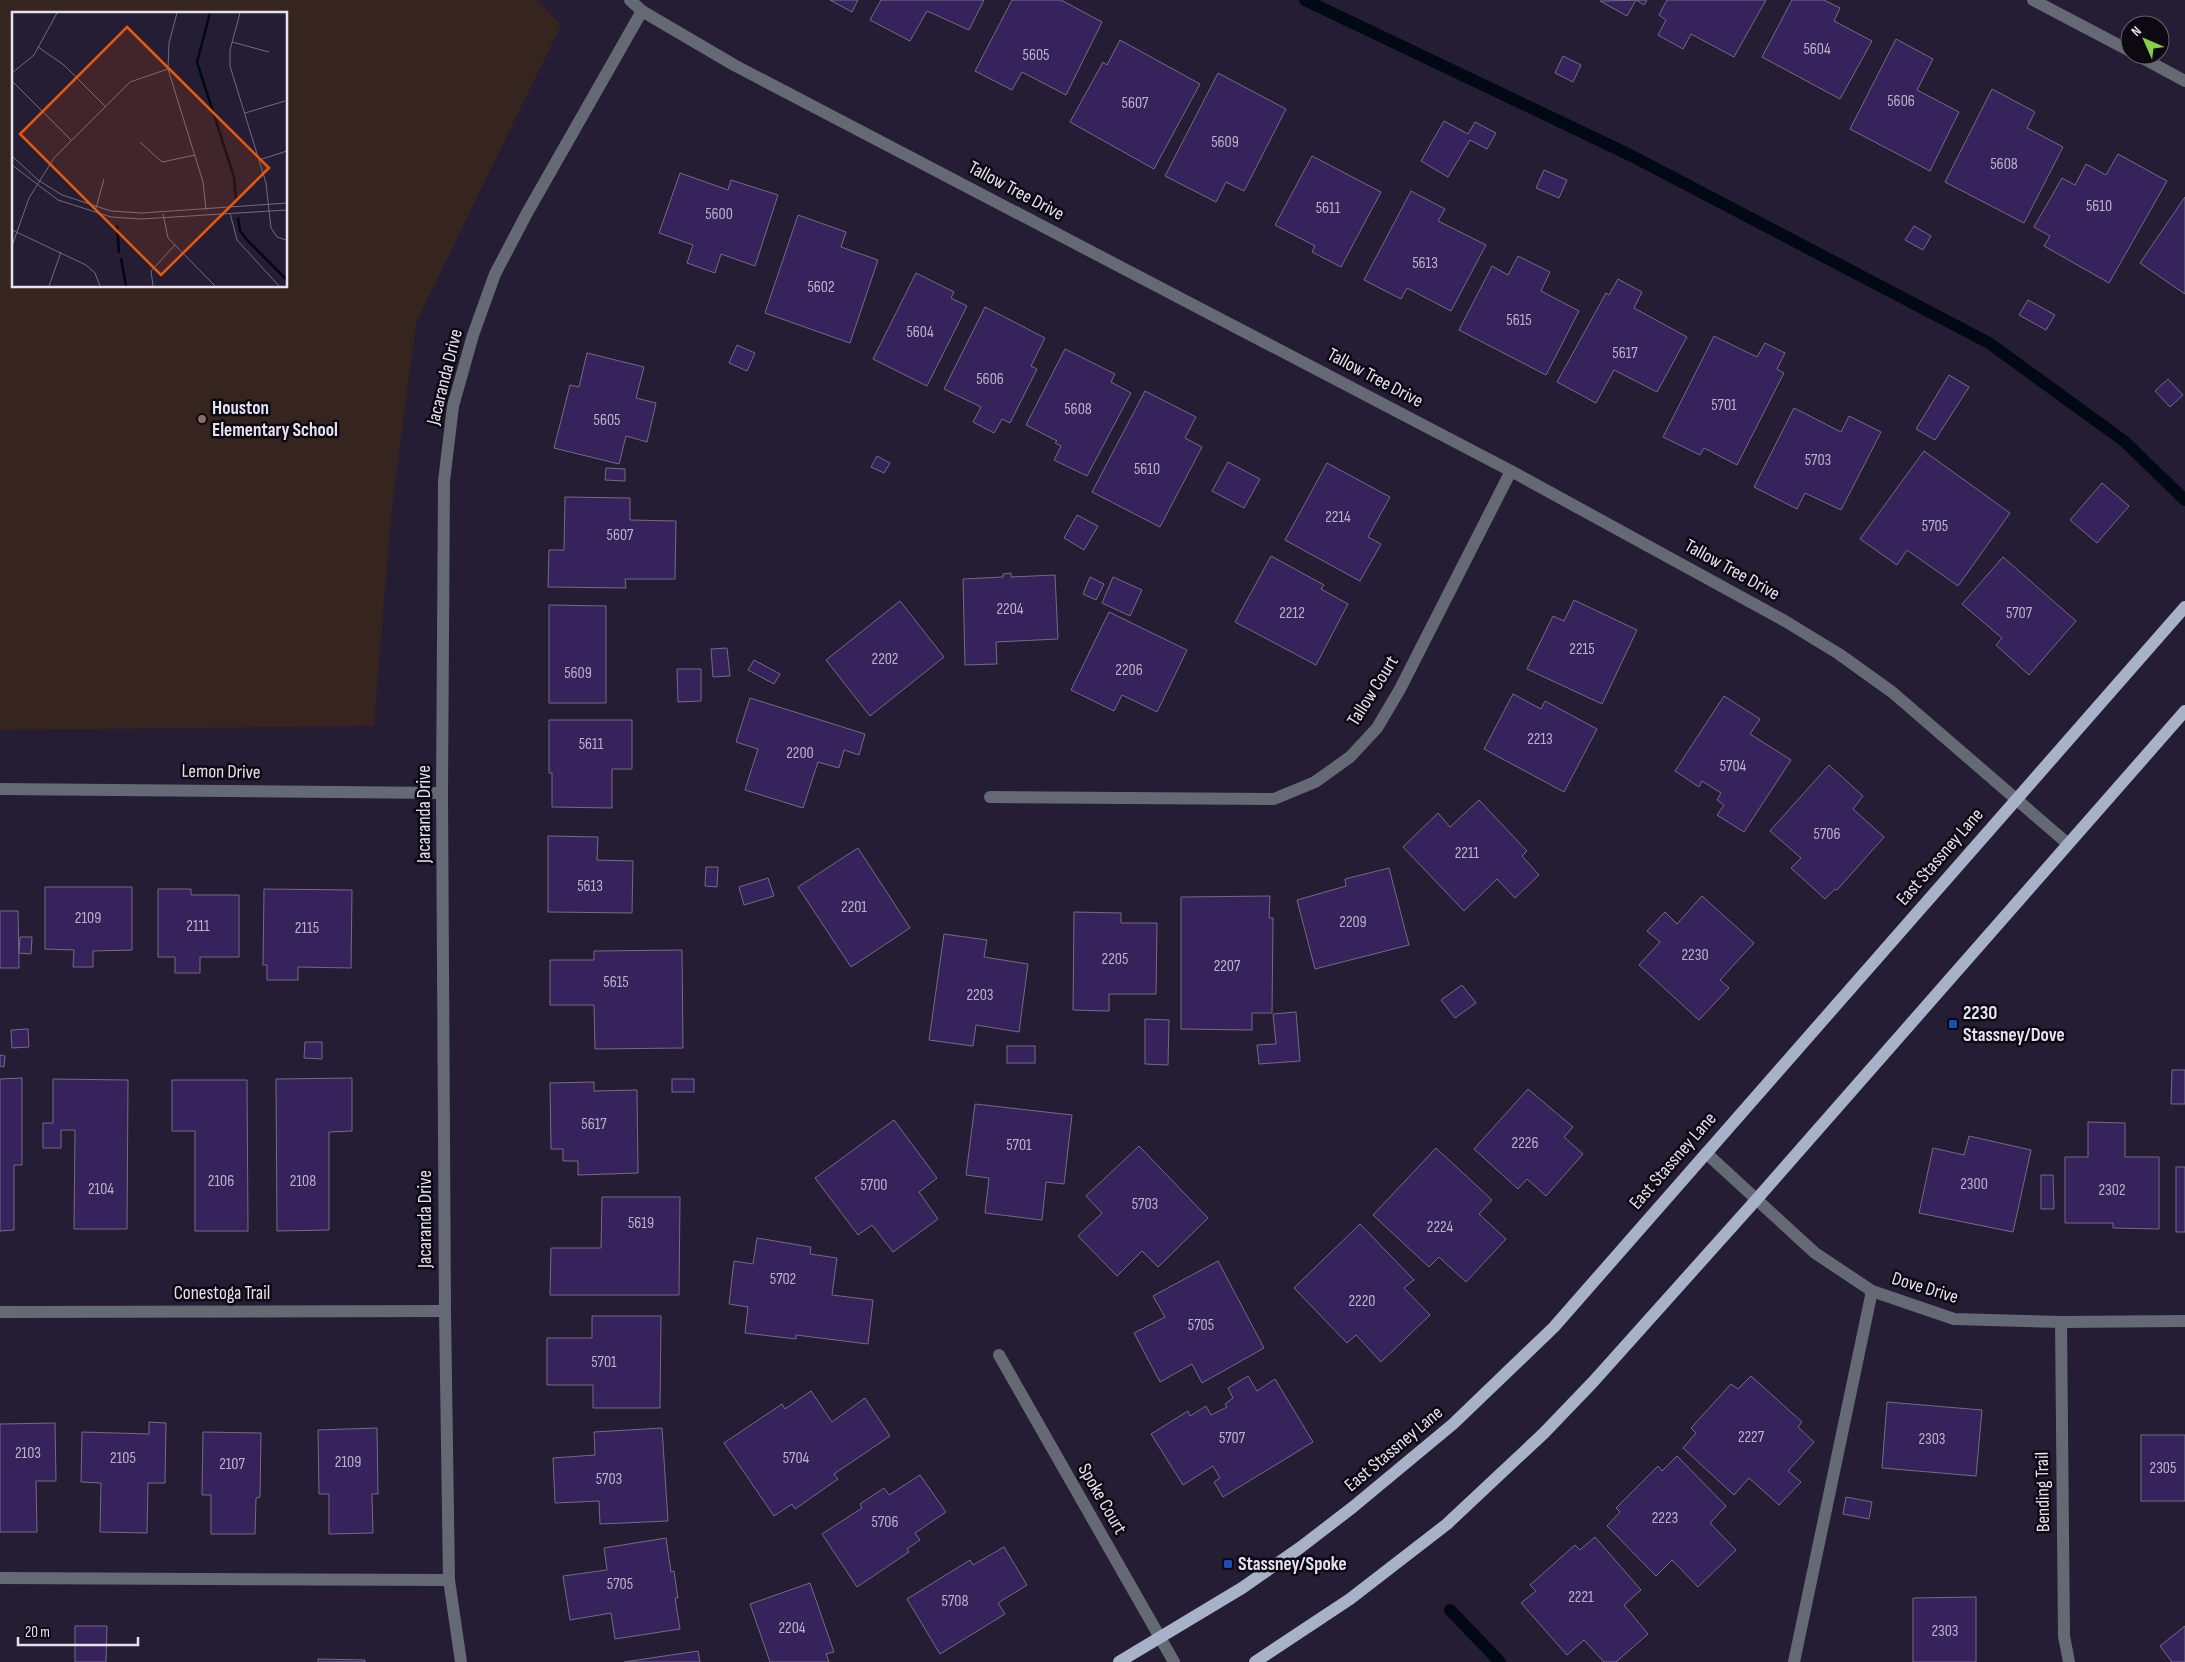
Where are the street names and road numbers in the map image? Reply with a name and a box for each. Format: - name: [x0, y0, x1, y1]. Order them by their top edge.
- street label: Tallow Tree Drive: [964, 156, 1068, 226]
- street label: Jacaranda Drive: [422, 327, 468, 428]
- street label: Tallow Tree Drive: [1323, 343, 1427, 413]
- street label: Tallow Tree Drive: [1680, 534, 1784, 606]
- street label: Tallow Court: [1342, 651, 1404, 730]
- street label: Lemon Drive: [181, 760, 261, 784]
- street label: Jacaranda Drive: [413, 765, 436, 864]
- street label: East Stassney Lane: [1892, 804, 1988, 910]
- street label: East Stassney Lane: [1625, 1108, 1721, 1214]
- street label: Jacaranda Drive: [414, 1170, 437, 1269]
- street label: Dove Drive: [1889, 1267, 1961, 1309]
- street label: Conestoga Trail: [174, 1282, 270, 1305]
- street label: East Stassney Lane: [1340, 1401, 1448, 1497]
- street label: Bending Trail: [2031, 1452, 2055, 1532]
- street label: Spoke Court: [1073, 1460, 1132, 1539]

